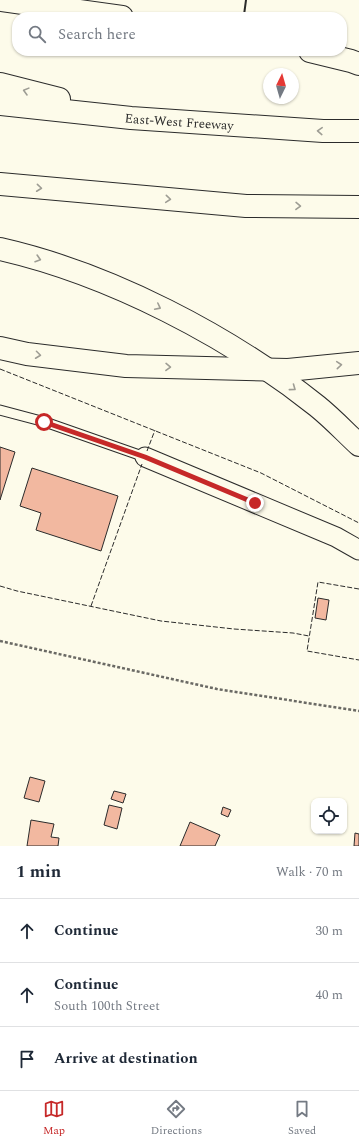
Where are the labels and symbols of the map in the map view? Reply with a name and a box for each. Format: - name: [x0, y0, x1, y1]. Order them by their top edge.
- north arrow: [263, 68, 299, 104]
- one-way arrow: [23, 87, 29, 95]
- street label: East-West Freeway: [124, 108, 235, 136]
- one-way arrow: [317, 126, 323, 135]
- one-way arrow: [36, 183, 42, 192]
- one-way arrow: [165, 195, 171, 204]
- one-way arrow: [295, 202, 301, 210]
- one-way arrow: [34, 254, 41, 263]
- one-way arrow: [154, 302, 161, 310]
- one-way arrow: [35, 350, 41, 359]
- one-way arrow: [336, 361, 342, 370]
- one-way arrow: [165, 363, 171, 372]
- one-way arrow: [289, 384, 296, 391]
- route start: [35, 413, 53, 431]
- route end: [246, 494, 264, 512]

